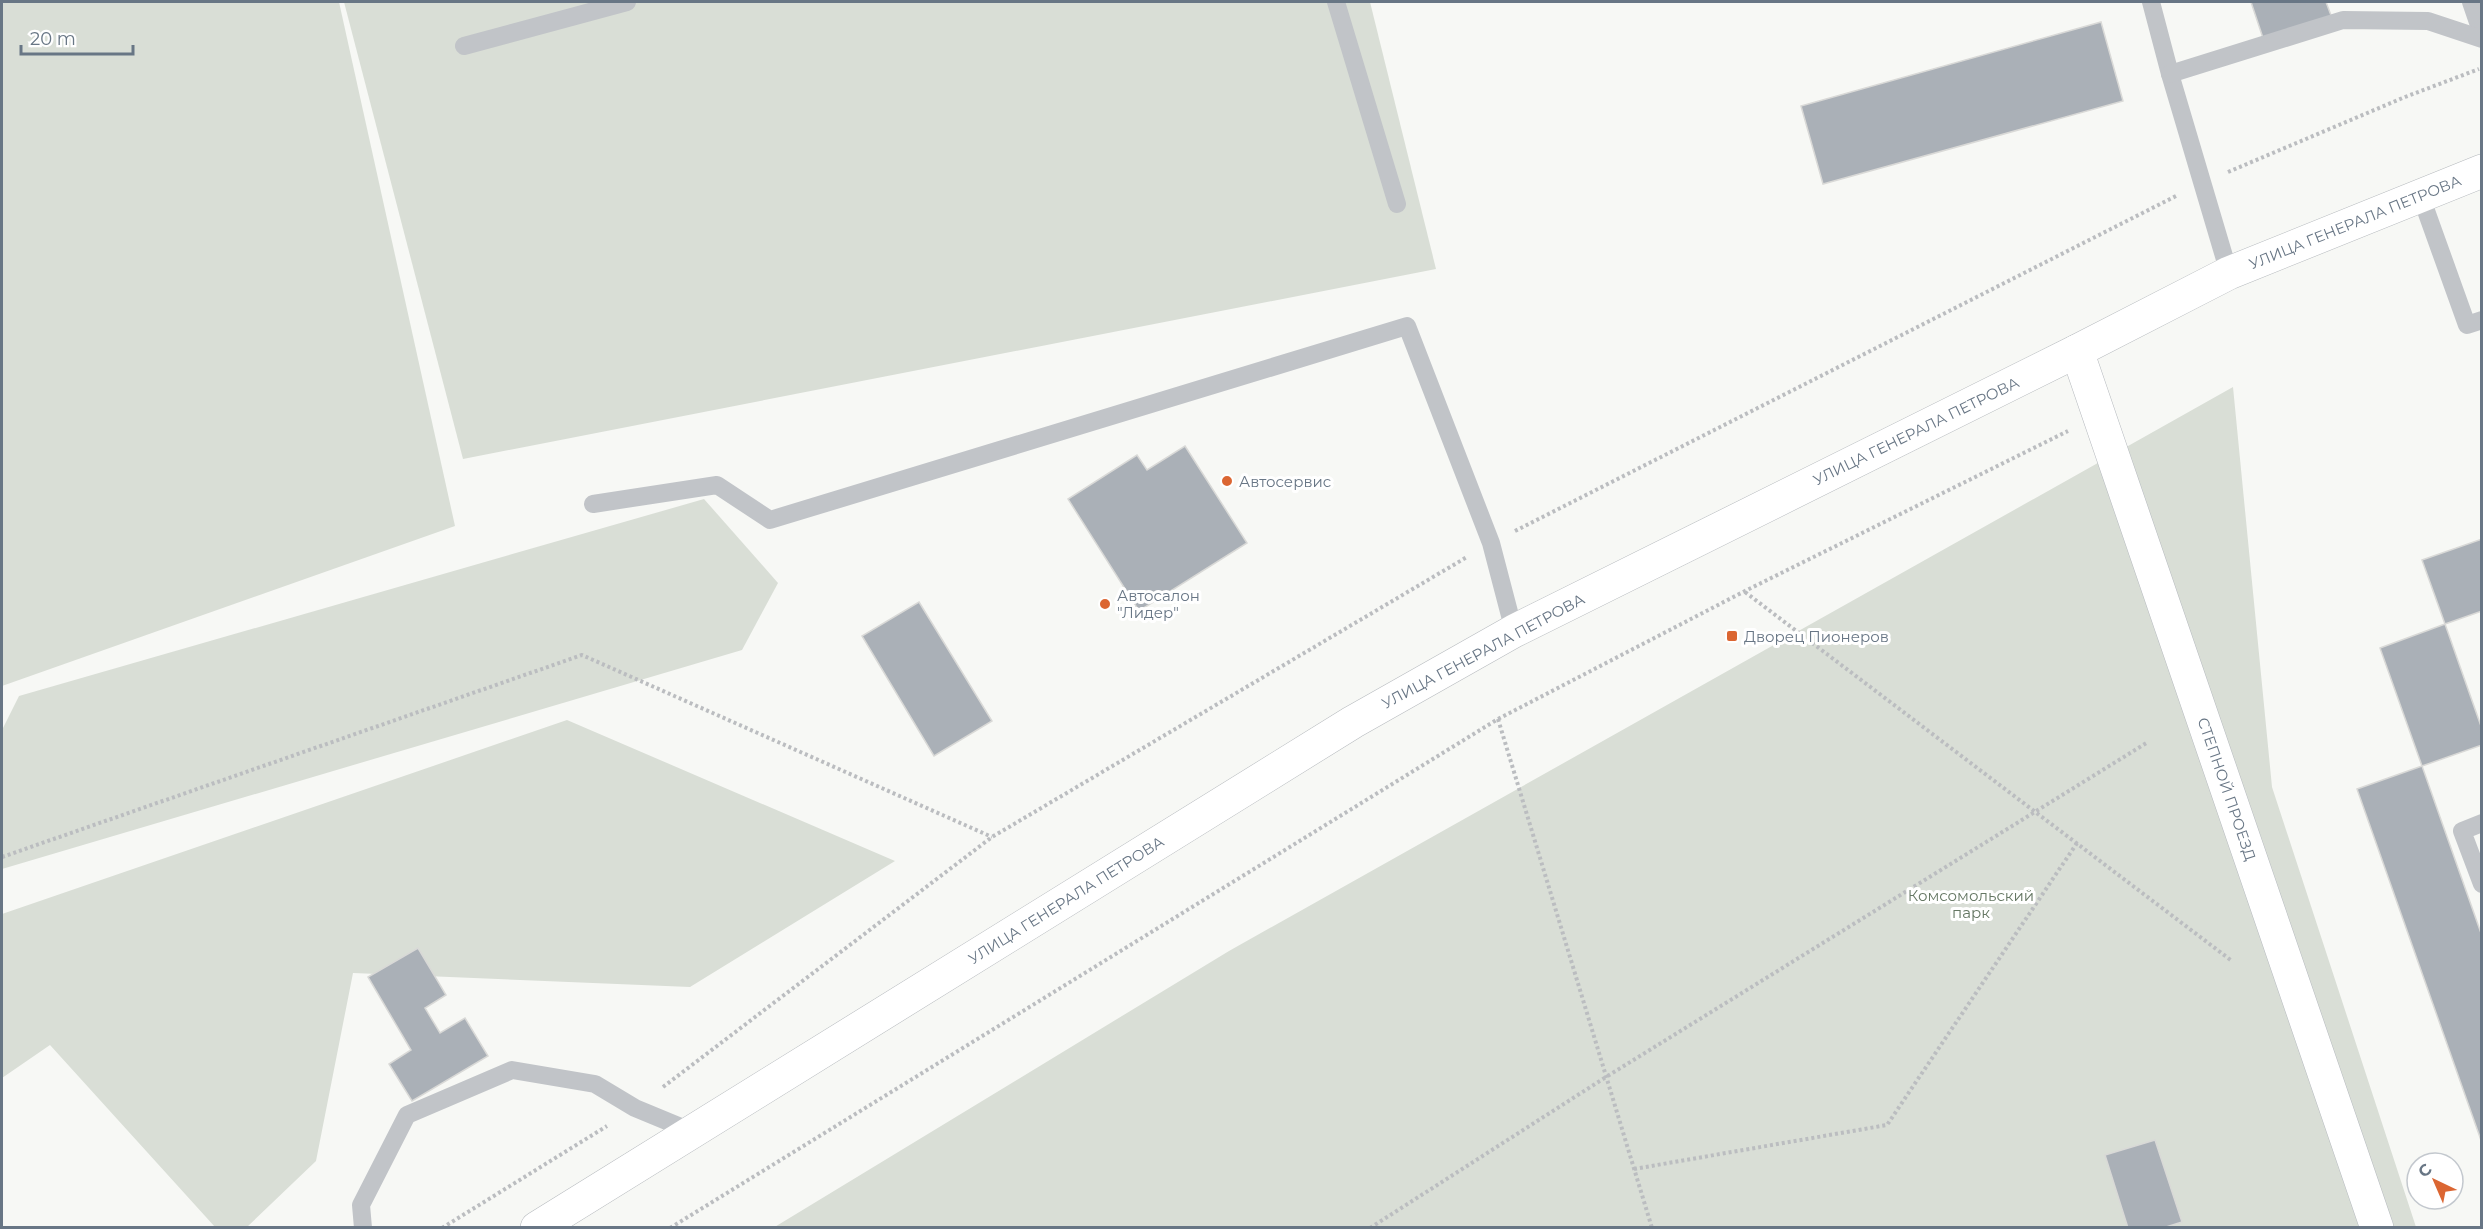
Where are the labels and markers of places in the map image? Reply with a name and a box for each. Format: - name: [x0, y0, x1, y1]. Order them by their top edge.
- place label: Автосервис: [1239, 472, 1331, 491]
- marker: Автосервис: [1220, 474, 1234, 488]
- place label: Автосалон "Лидер": [1117, 586, 1200, 622]
- marker: Автосалон "Лидер": [1098, 597, 1112, 611]
- place label: Дворец Пионеров: [1744, 627, 1889, 646]
- marker: Дворец Пионеров: [1725, 629, 1739, 643]

